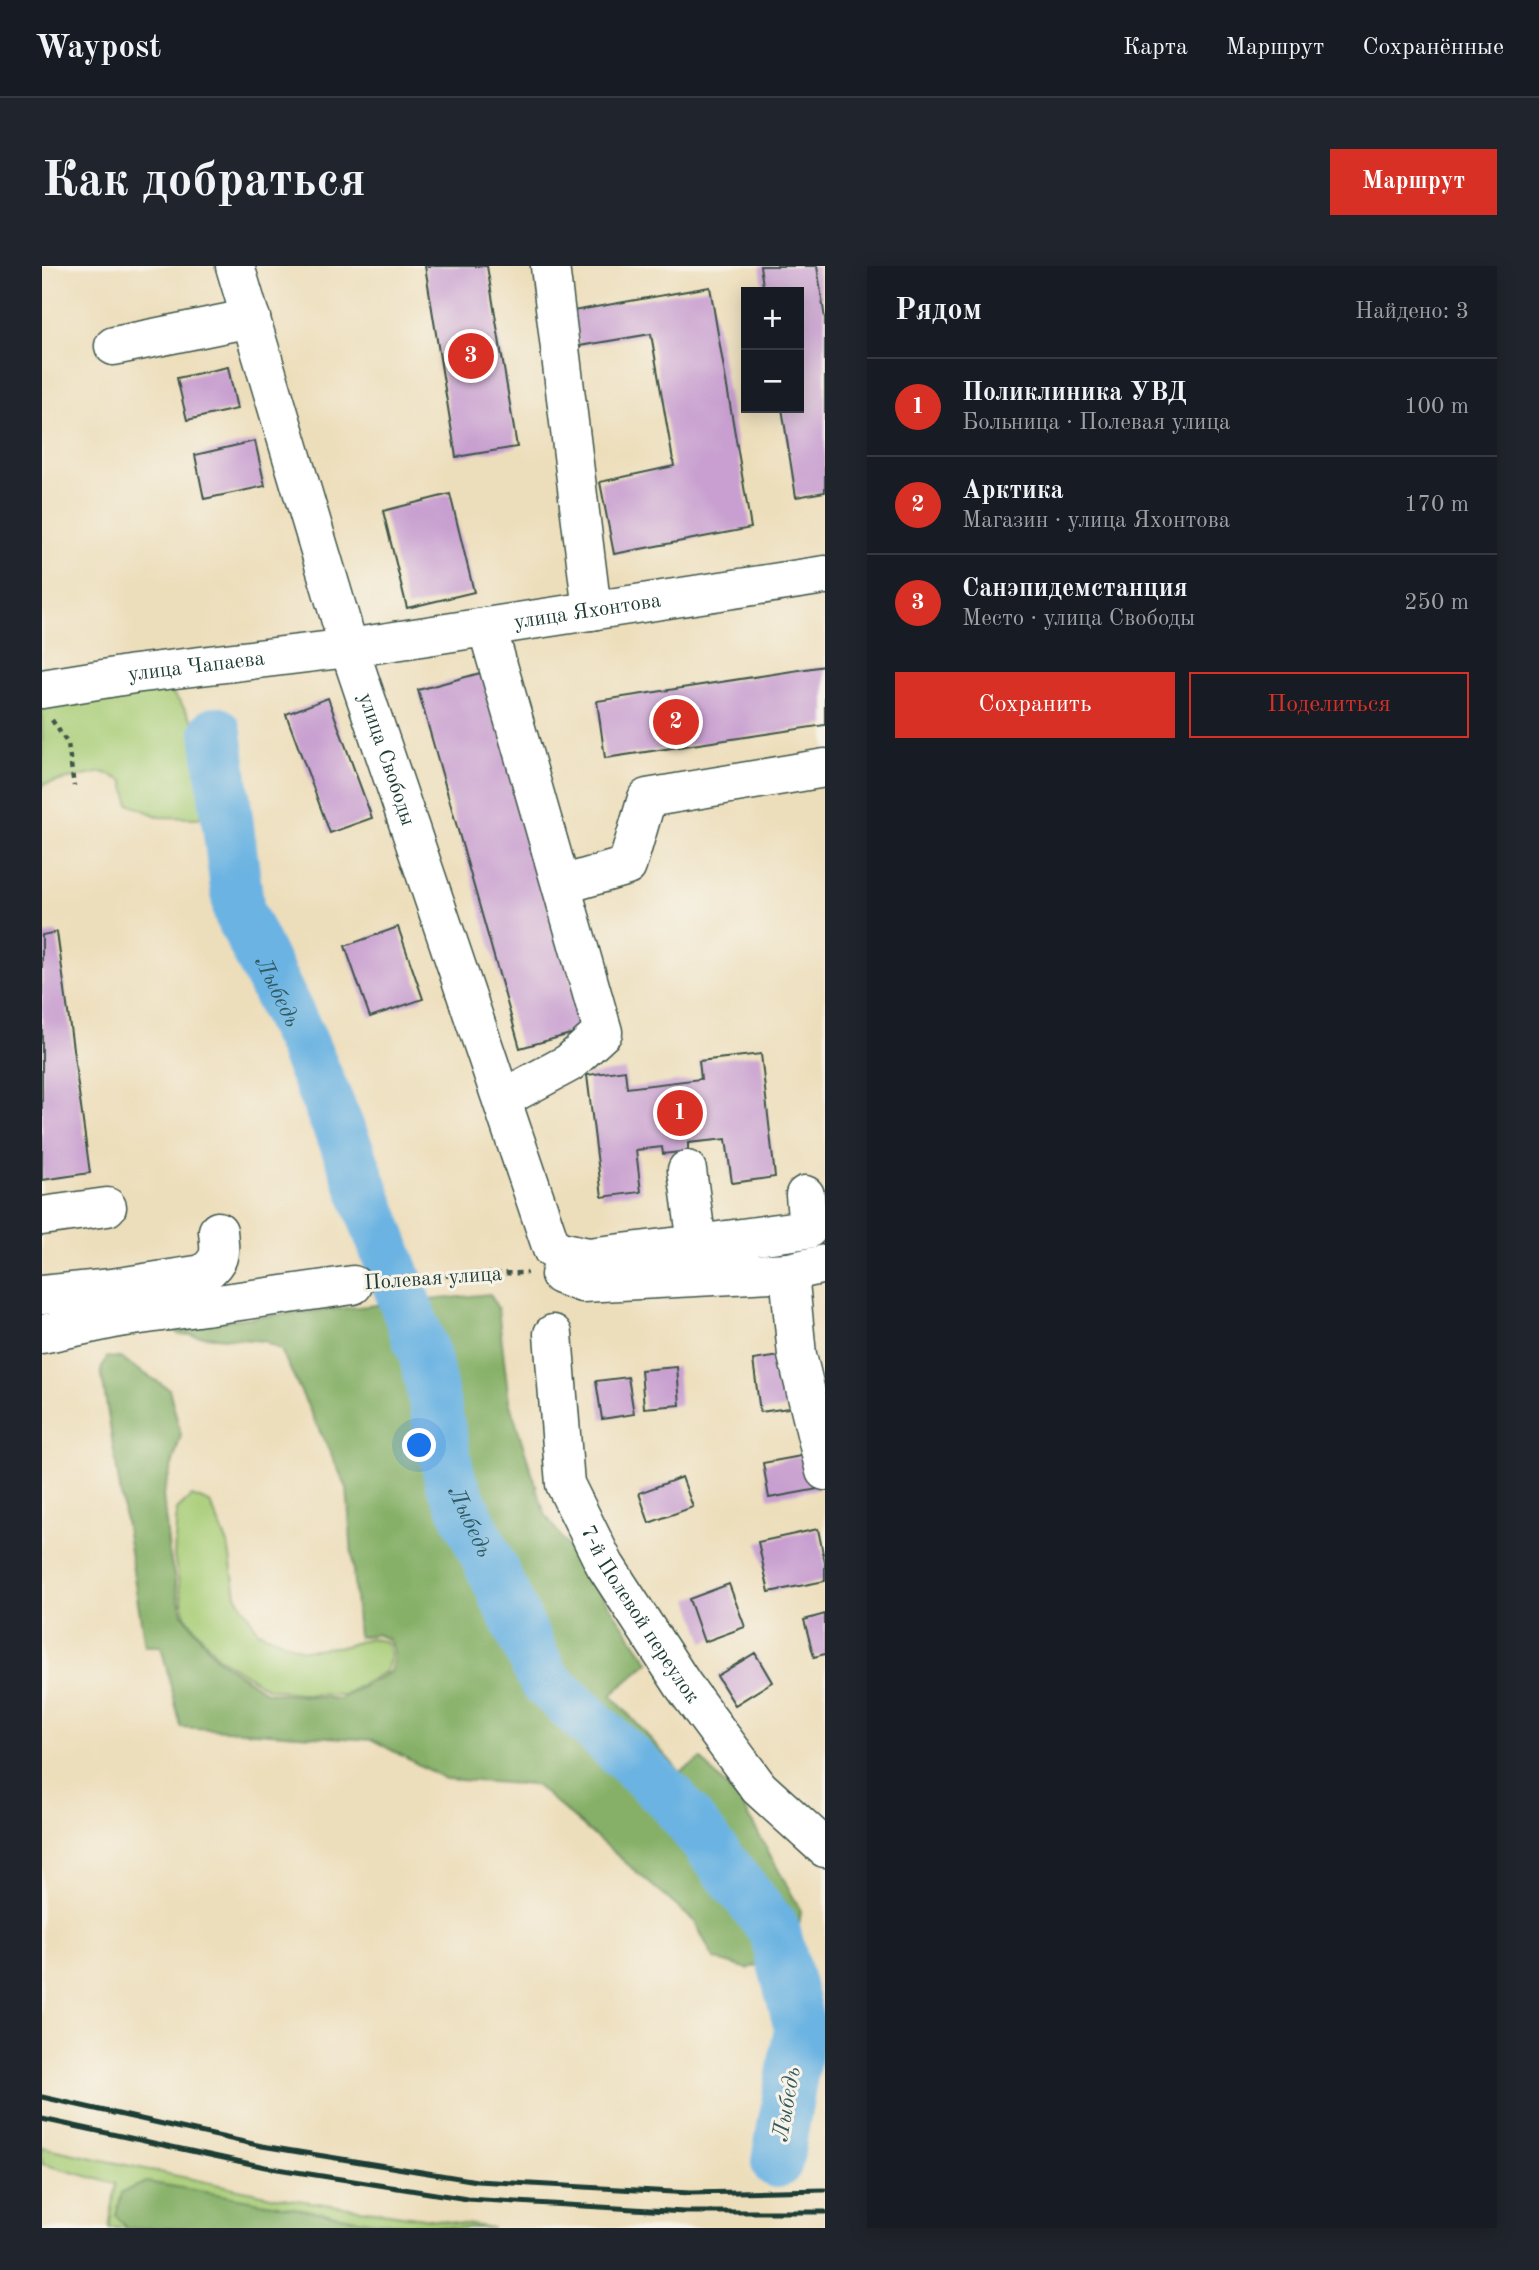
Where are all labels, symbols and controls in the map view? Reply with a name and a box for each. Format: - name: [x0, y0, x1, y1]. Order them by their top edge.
- text: Waypost: [35, 32, 161, 65]
- text: Карта: [1123, 36, 1188, 60]
- text: Маршрут: [1226, 36, 1324, 60]
- text: Сохранённые: [1362, 36, 1504, 60]
- button: Маршрут: [1330, 149, 1497, 215]
- text: Как добраться: [42, 158, 366, 207]
- map controls: [741, 287, 804, 413]
- button: +: [741, 287, 804, 350]
- text: Рядом: [895, 296, 982, 326]
- text: Найдено: 3: [1355, 300, 1469, 323]
- pin: 3: [448, 330, 494, 382]
- button: −: [741, 350, 804, 413]
- text: Поликлиника УВД: [962, 380, 1187, 406]
- text: 1: [911, 395, 925, 418]
- text: 100 m: [1404, 395, 1469, 418]
- text: Больница · Полевая улица: [962, 411, 1230, 434]
- text: Арктика: [962, 478, 1064, 504]
- text: 2: [911, 493, 925, 516]
- text: 170 m: [1404, 493, 1469, 516]
- text: Магазин · улица Яхонтова: [962, 509, 1230, 532]
- text: Санэпидемстанция: [962, 576, 1188, 602]
- street label: улица Яхонтова: [512, 590, 662, 633]
- text: 3: [911, 591, 925, 614]
- text: 250 m: [1404, 591, 1469, 614]
- text: Место · улица Свободы: [962, 607, 1195, 630]
- street label: улица Чапаева: [126, 648, 266, 685]
- button: Сохранить: [895, 672, 1175, 738]
- button: Поделиться: [1189, 672, 1469, 738]
- street label: улица Свободы: [354, 690, 419, 828]
- pin: 2: [653, 696, 699, 748]
- water label: Лыбедь: [251, 953, 304, 1031]
- pin: 1: [657, 1087, 703, 1139]
- street label: Полевая улица: [363, 1264, 503, 1294]
- your location: [402, 1428, 436, 1462]
- water label: Лыбедь: [444, 1483, 496, 1561]
- street label: 7-й Полевой переулок: [577, 1522, 703, 1708]
- water label: Лыбедь: [769, 2065, 805, 2143]

